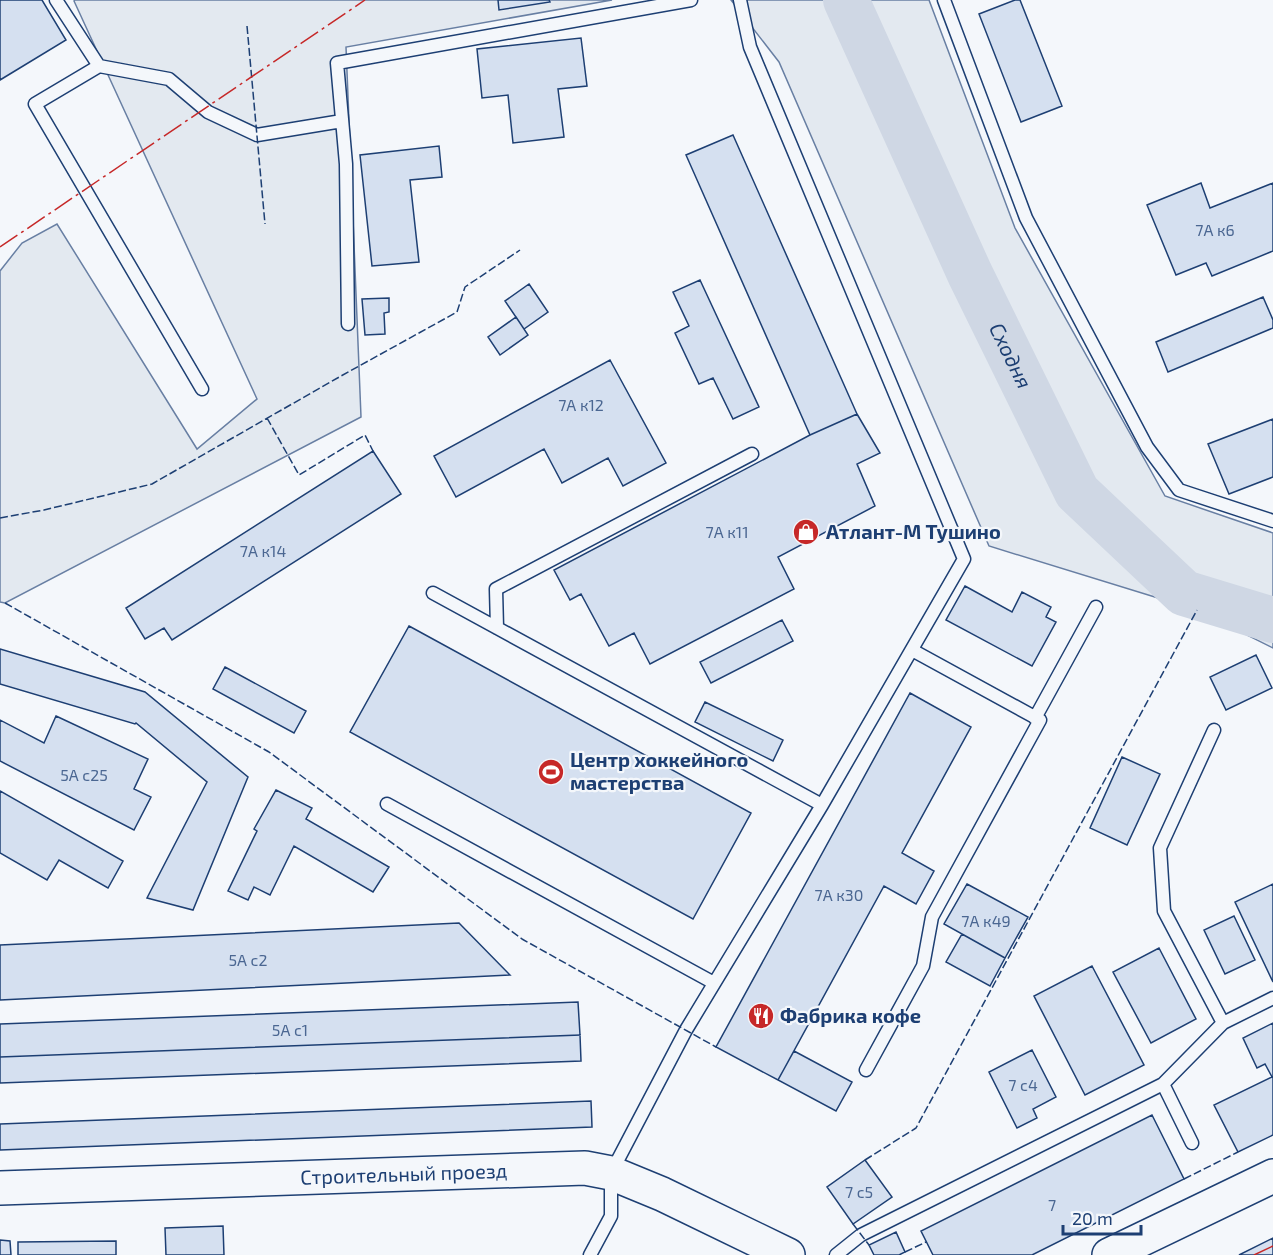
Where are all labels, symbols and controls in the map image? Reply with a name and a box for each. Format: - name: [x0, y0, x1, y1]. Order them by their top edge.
- house number: 7А к6: [1195, 220, 1235, 239]
- water label: Сходня: [985, 318, 1038, 392]
- house number: 7А к12: [558, 395, 604, 414]
- shop icon: Атлант-М Тушино: [791, 517, 821, 547]
- place label: Атлант-М Тушино: [826, 519, 1001, 543]
- house number: 7А к11: [705, 522, 749, 541]
- house number: 7А к14: [240, 541, 286, 560]
- place label: Центр хоккейного мастерства: [570, 747, 748, 794]
- sports icon: Центр хоккейного мастерства: [536, 757, 566, 787]
- house number: 5А с25: [60, 765, 108, 784]
- house number: 7А к30: [815, 885, 863, 904]
- house number: 7А к49: [961, 911, 1011, 930]
- house number: 5А с2: [229, 950, 267, 969]
- restaurant icon: Фабрика кофе: [746, 1001, 776, 1031]
- place label: Фабрика кофе: [780, 1003, 921, 1027]
- house number: 5А с1: [272, 1020, 308, 1039]
- house number: 7 с4: [1008, 1075, 1038, 1094]
- street label: Строительный проезд: [300, 1158, 508, 1189]
- house number: 7 с5: [845, 1182, 873, 1201]
- house number: 7: [1048, 1195, 1056, 1214]
- scale bar: [1063, 1198, 1141, 1236]
- text: 20 m: [1072, 1207, 1113, 1229]

